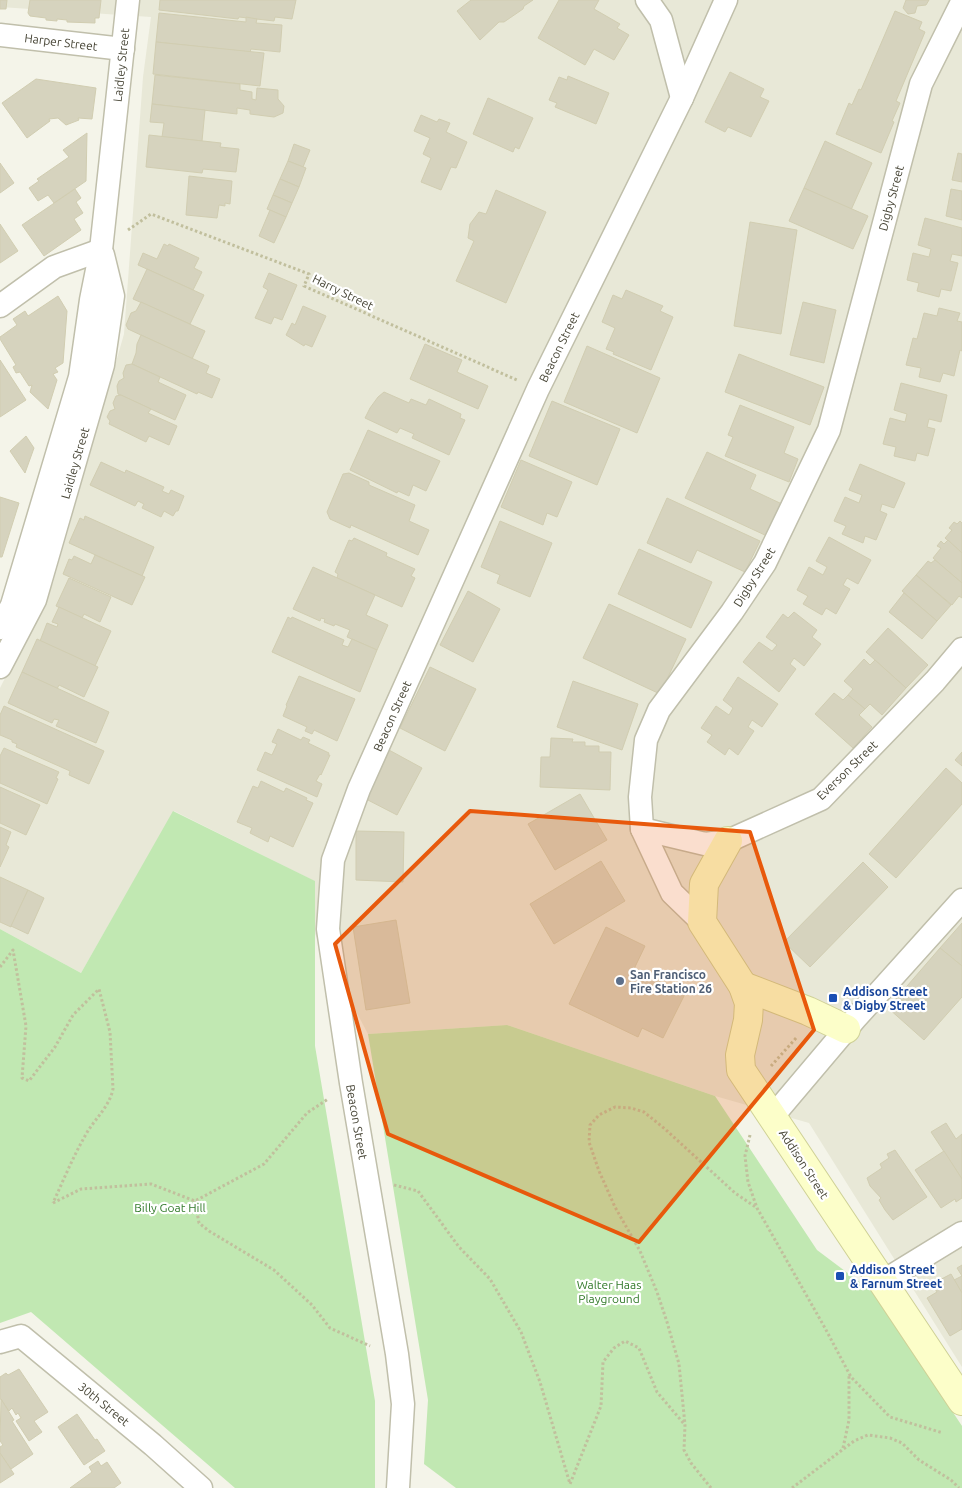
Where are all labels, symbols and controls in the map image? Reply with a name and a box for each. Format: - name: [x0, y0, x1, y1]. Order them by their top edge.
- street label: Laidley Street: [111, 27, 131, 102]
- street label: Harper Street: [24, 31, 99, 53]
- street label: Digby Street: [876, 164, 906, 232]
- street label: Harry Street: [311, 272, 376, 312]
- street label: Beacon Street: [536, 310, 582, 384]
- street label: Laidley Street: [59, 425, 92, 500]
- street label: Digby Street: [731, 545, 777, 609]
- street label: Beacon Street: [371, 678, 414, 753]
- street label: Everson Street: [814, 738, 880, 802]
- place label: San Francisco Fire Station 26: [630, 968, 712, 995]
- marker: San Francisco Fire Station 26: [614, 975, 626, 987]
- place label: Addison Street & Digby Street: [843, 985, 928, 1012]
- marker: Addison Street & Digby Street: [827, 992, 839, 1004]
- street label: Beacon Street: [344, 1083, 370, 1161]
- street label: Addison Street: [777, 1127, 831, 1201]
- park label: Billy Goat Hill: [134, 1201, 206, 1214]
- place label: Addison Street & Farnum Street: [850, 1263, 942, 1290]
- marker: Addison Street & Farnum Street: [834, 1270, 846, 1282]
- park label: Walter Haas Playground: [577, 1278, 641, 1305]
- street label: 30th Street: [76, 1380, 132, 1429]

